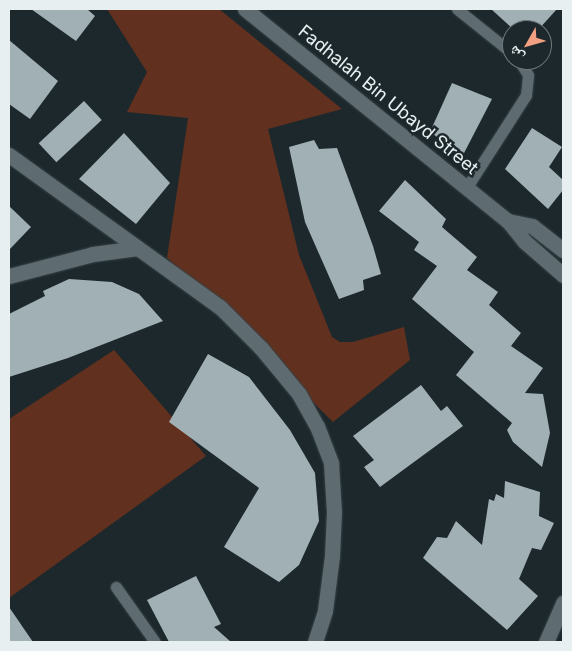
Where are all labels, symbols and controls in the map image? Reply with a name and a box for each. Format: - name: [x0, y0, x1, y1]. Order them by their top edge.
- north arrow: [502, 20, 552, 70]
- street label: Fadhalah Bin Ubayd Street: [294, 21, 482, 179]
- text: ش: [504, 43, 527, 65]

